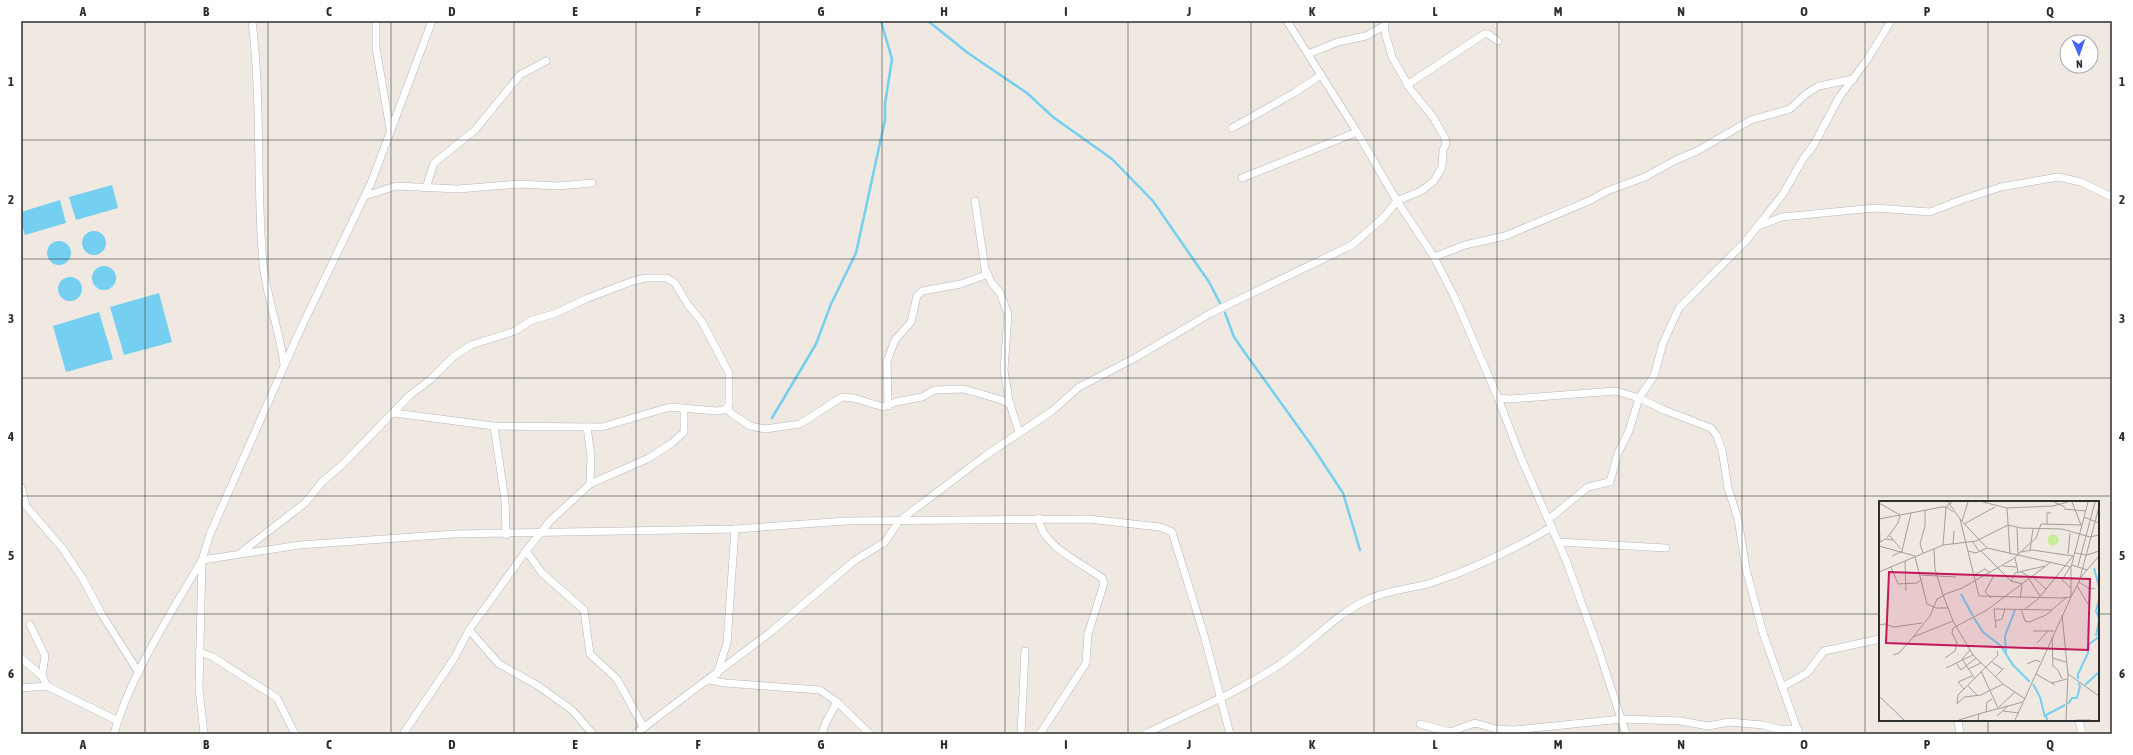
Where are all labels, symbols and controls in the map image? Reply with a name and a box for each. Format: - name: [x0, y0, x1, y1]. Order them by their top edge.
- text: A: [79, 4, 87, 19]
- text: B: [203, 4, 210, 19]
- text: C: [326, 4, 332, 19]
- text: D: [448, 4, 456, 19]
- text: E: [572, 4, 578, 19]
- text: F: [695, 4, 701, 19]
- text: G: [818, 4, 825, 19]
- text: H: [940, 4, 948, 19]
- text: I: [1064, 4, 1068, 19]
- text: J: [1186, 4, 1191, 19]
- text: K: [1309, 4, 1316, 19]
- text: L: [1432, 4, 1438, 19]
- text: M: [1554, 4, 1563, 19]
- text: N: [1677, 4, 1685, 19]
- text: O: [1800, 4, 1808, 19]
- text: P: [1924, 4, 1931, 19]
- text: Q: [2046, 4, 2054, 19]
- north arrow: [2059, 34, 2099, 74]
- text: N: [2076, 58, 2083, 70]
- text: 1: [8, 74, 14, 89]
- text: 1: [2119, 74, 2125, 89]
- text: 2: [8, 192, 14, 207]
- text: 2: [2119, 192, 2125, 207]
- text: 3: [8, 311, 14, 326]
- text: 3: [2119, 311, 2125, 326]
- text: 4: [7, 429, 14, 444]
- text: 4: [2118, 429, 2125, 444]
- inset map: [1879, 501, 2099, 721]
- text: 5: [8, 548, 14, 563]
- text: 5: [2119, 548, 2125, 563]
- text: 6: [8, 666, 14, 681]
- text: 6: [2119, 666, 2125, 681]
- text: A: [79, 737, 87, 752]
- text: B: [203, 737, 210, 752]
- text: C: [326, 737, 332, 752]
- text: D: [448, 737, 456, 752]
- text: E: [572, 737, 578, 752]
- text: F: [695, 737, 701, 752]
- text: G: [818, 737, 825, 752]
- text: H: [940, 737, 948, 752]
- text: I: [1064, 737, 1068, 752]
- text: J: [1186, 737, 1191, 752]
- text: K: [1309, 737, 1316, 752]
- text: L: [1432, 737, 1438, 752]
- text: M: [1554, 737, 1563, 752]
- text: N: [1677, 737, 1685, 752]
- text: O: [1800, 737, 1808, 752]
- text: P: [1924, 737, 1931, 752]
- text: Q: [2046, 737, 2054, 752]

